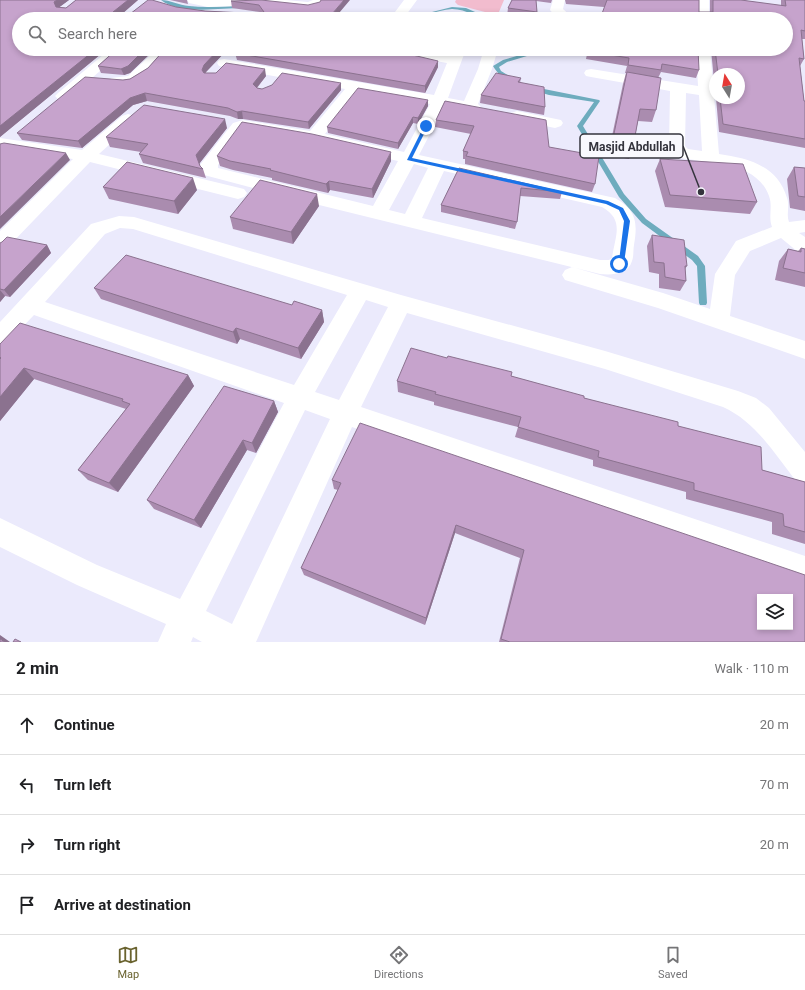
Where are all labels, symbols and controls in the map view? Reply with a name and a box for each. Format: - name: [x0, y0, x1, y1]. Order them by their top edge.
- search box: [12, 12, 793, 56]
- icon: search: [26, 23, 48, 45]
- text: Search here: [58, 25, 137, 43]
- north arrow: [709, 68, 745, 104]
- route end: [417, 117, 435, 135]
- callout: Masjid Abdullah: [580, 134, 683, 158]
- text: Masjid Abdullah: [589, 140, 676, 154]
- route start: [610, 255, 628, 273]
- map controls: [757, 594, 793, 630]
- button: layers: [757, 594, 793, 630]
- text: 2 min: [16, 658, 59, 678]
- text: Walk · 110 m: [714, 661, 789, 676]
- icon: ahead: [16, 714, 38, 736]
- text: Continue: [54, 716, 115, 734]
- text: 20 m: [760, 717, 789, 732]
- icon: left: [16, 774, 38, 796]
- text: Turn left: [54, 776, 111, 794]
- text: 70 m: [760, 777, 789, 792]
- icon: right: [16, 834, 38, 856]
- text: Turn right: [54, 836, 120, 854]
- text: 20 m: [760, 837, 789, 852]
- icon: arrive: [16, 894, 38, 916]
- text: Arrive at destination: [54, 896, 191, 914]
- tab: Map: [117, 944, 139, 981]
- tab: Directions: [374, 944, 423, 981]
- tab: Saved: [658, 944, 688, 981]

